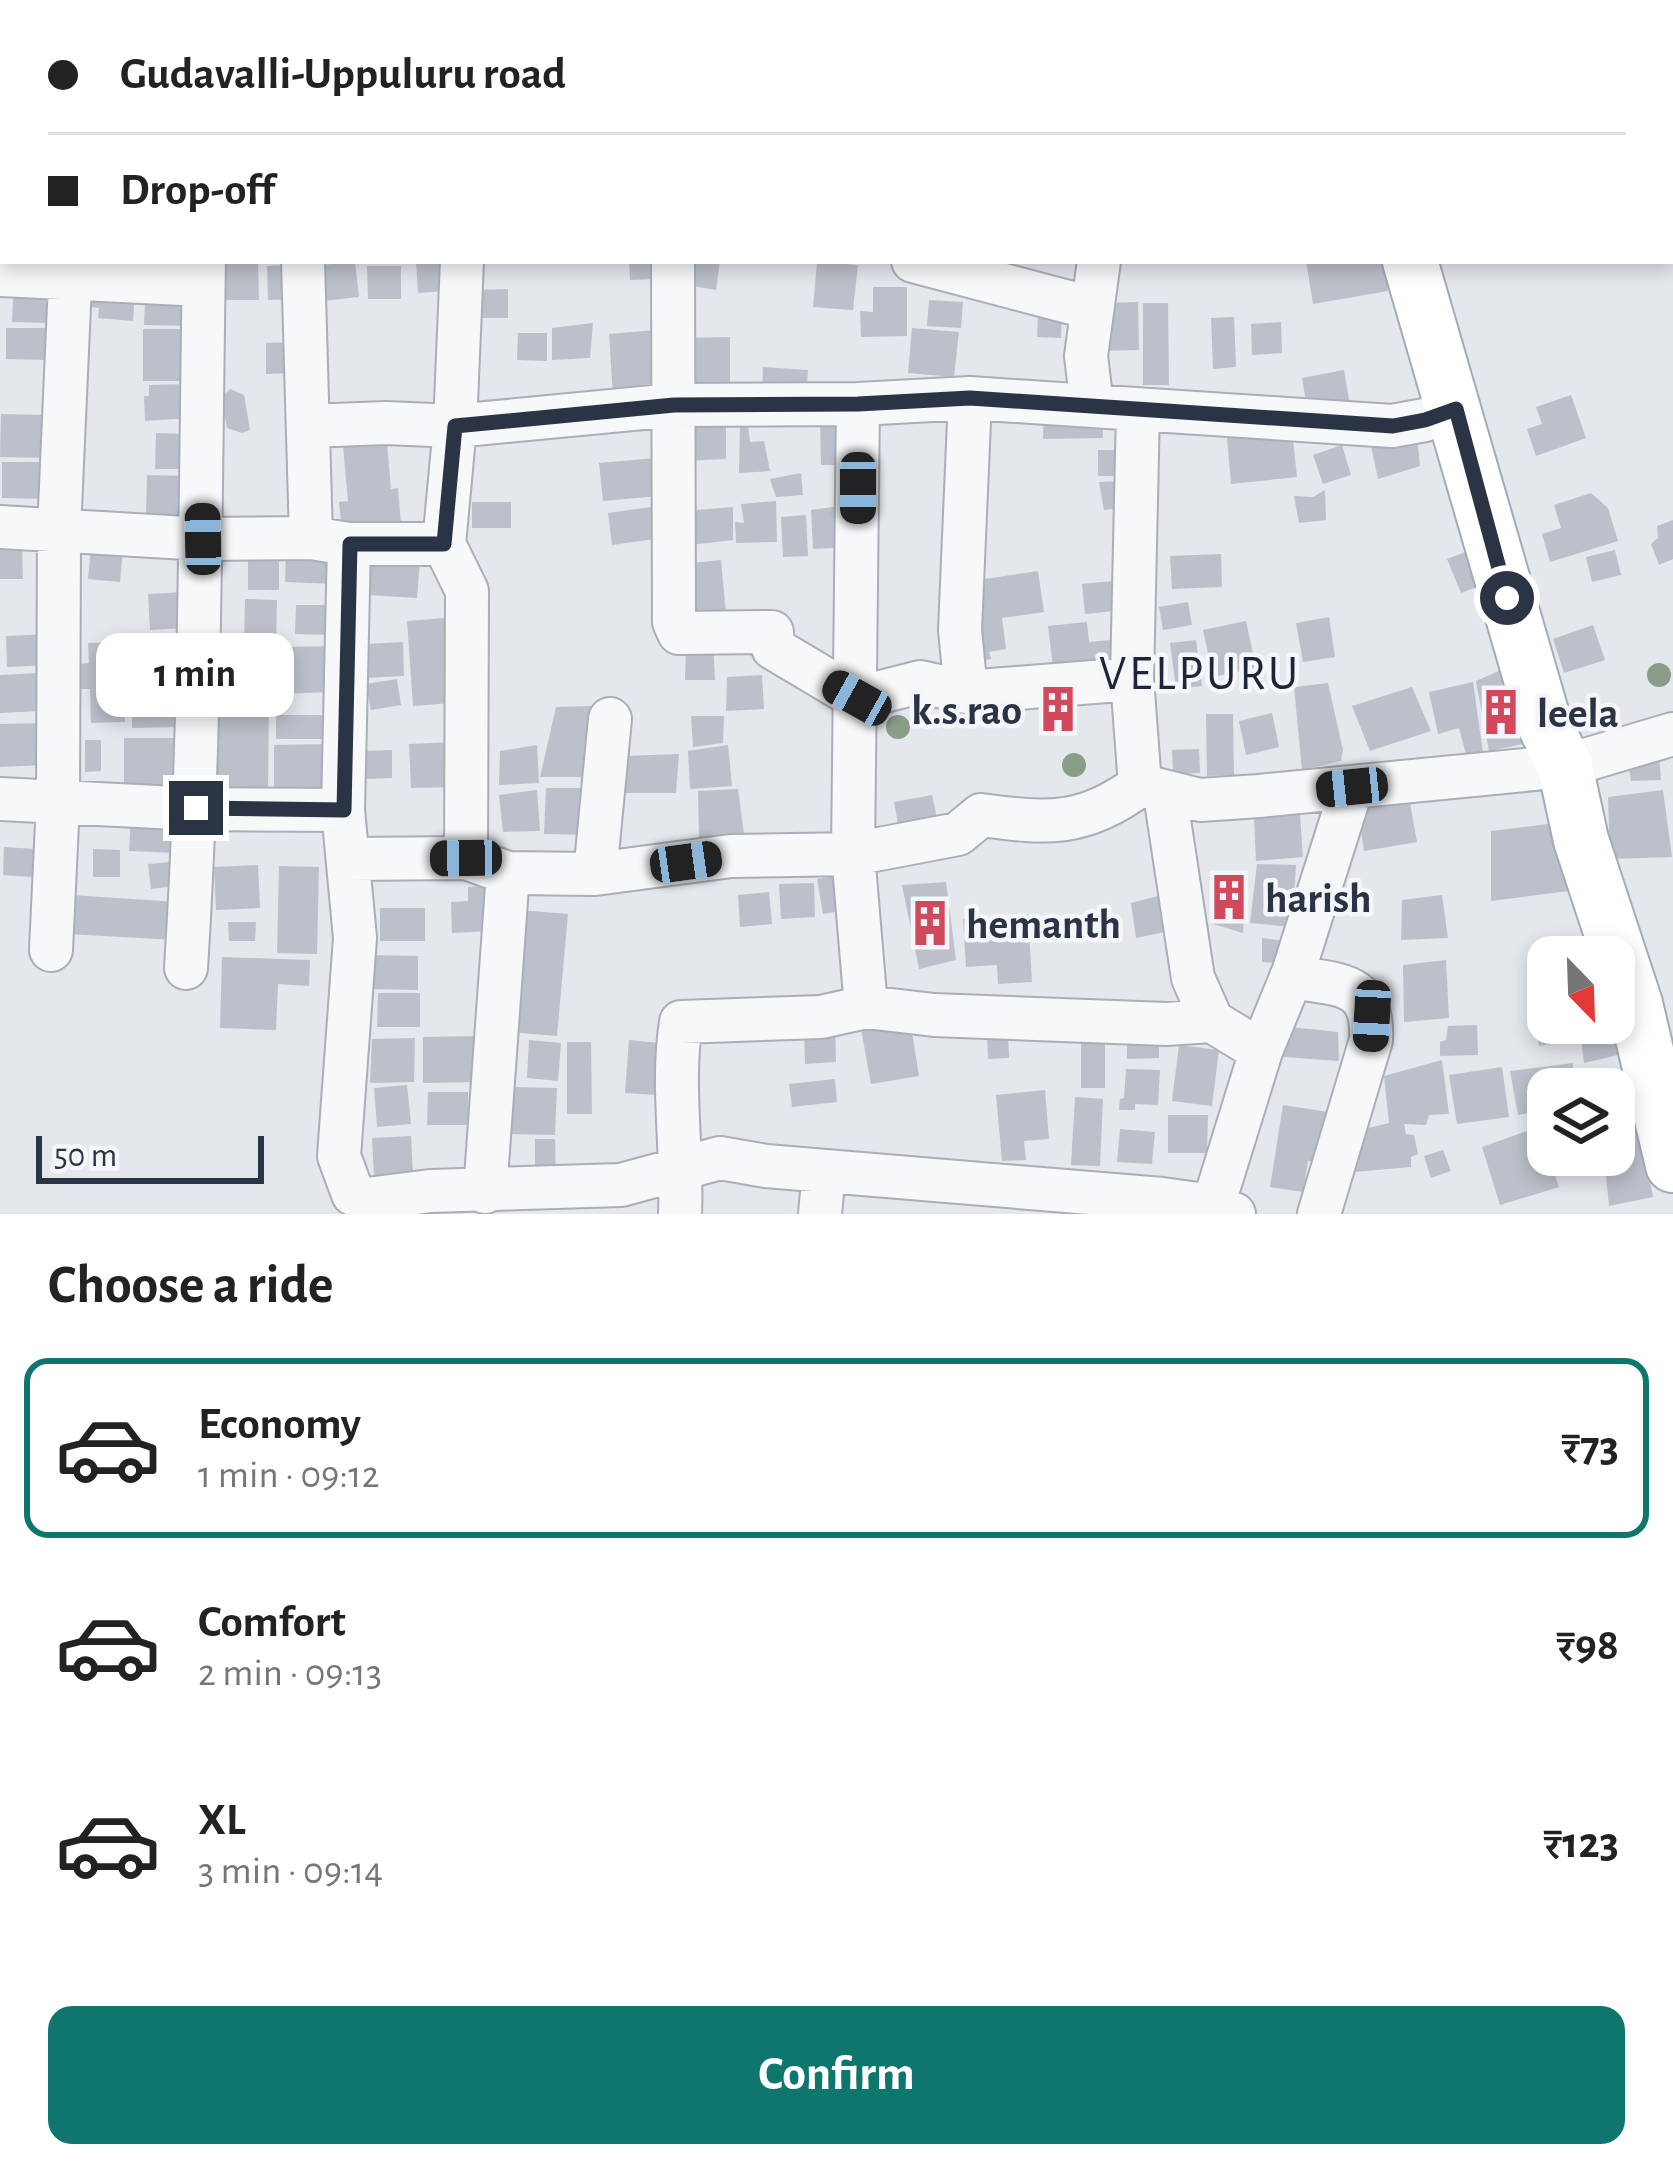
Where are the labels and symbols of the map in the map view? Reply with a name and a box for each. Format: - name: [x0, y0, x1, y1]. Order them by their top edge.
- car: [840, 452, 876, 524]
- car: [184, 503, 222, 575]
- route start: [1480, 571, 1534, 625]
- callout: 1 min: [97, 634, 295, 718]
- district label: VELPURU: [1099, 651, 1301, 699]
- car: [817, 665, 897, 731]
- building icon: k.s.rao: [1033, 684, 1083, 734]
- building icon: leela: [1476, 687, 1526, 737]
- place label: k.s.rao: [911, 690, 1022, 732]
- place label: leela: [1537, 693, 1619, 735]
- car: [1314, 765, 1390, 809]
- route end: [169, 781, 223, 835]
- car: [430, 839, 502, 877]
- car: [648, 839, 724, 885]
- building icon: harish: [1204, 872, 1254, 922]
- place label: harish: [1265, 878, 1371, 920]
- building icon: hemanth: [905, 898, 955, 948]
- place label: hemanth: [966, 904, 1121, 946]
- north arrow: [1527, 936, 1635, 1044]
- car: [1352, 979, 1392, 1053]
- scale bar: [36, 1130, 264, 1183]

